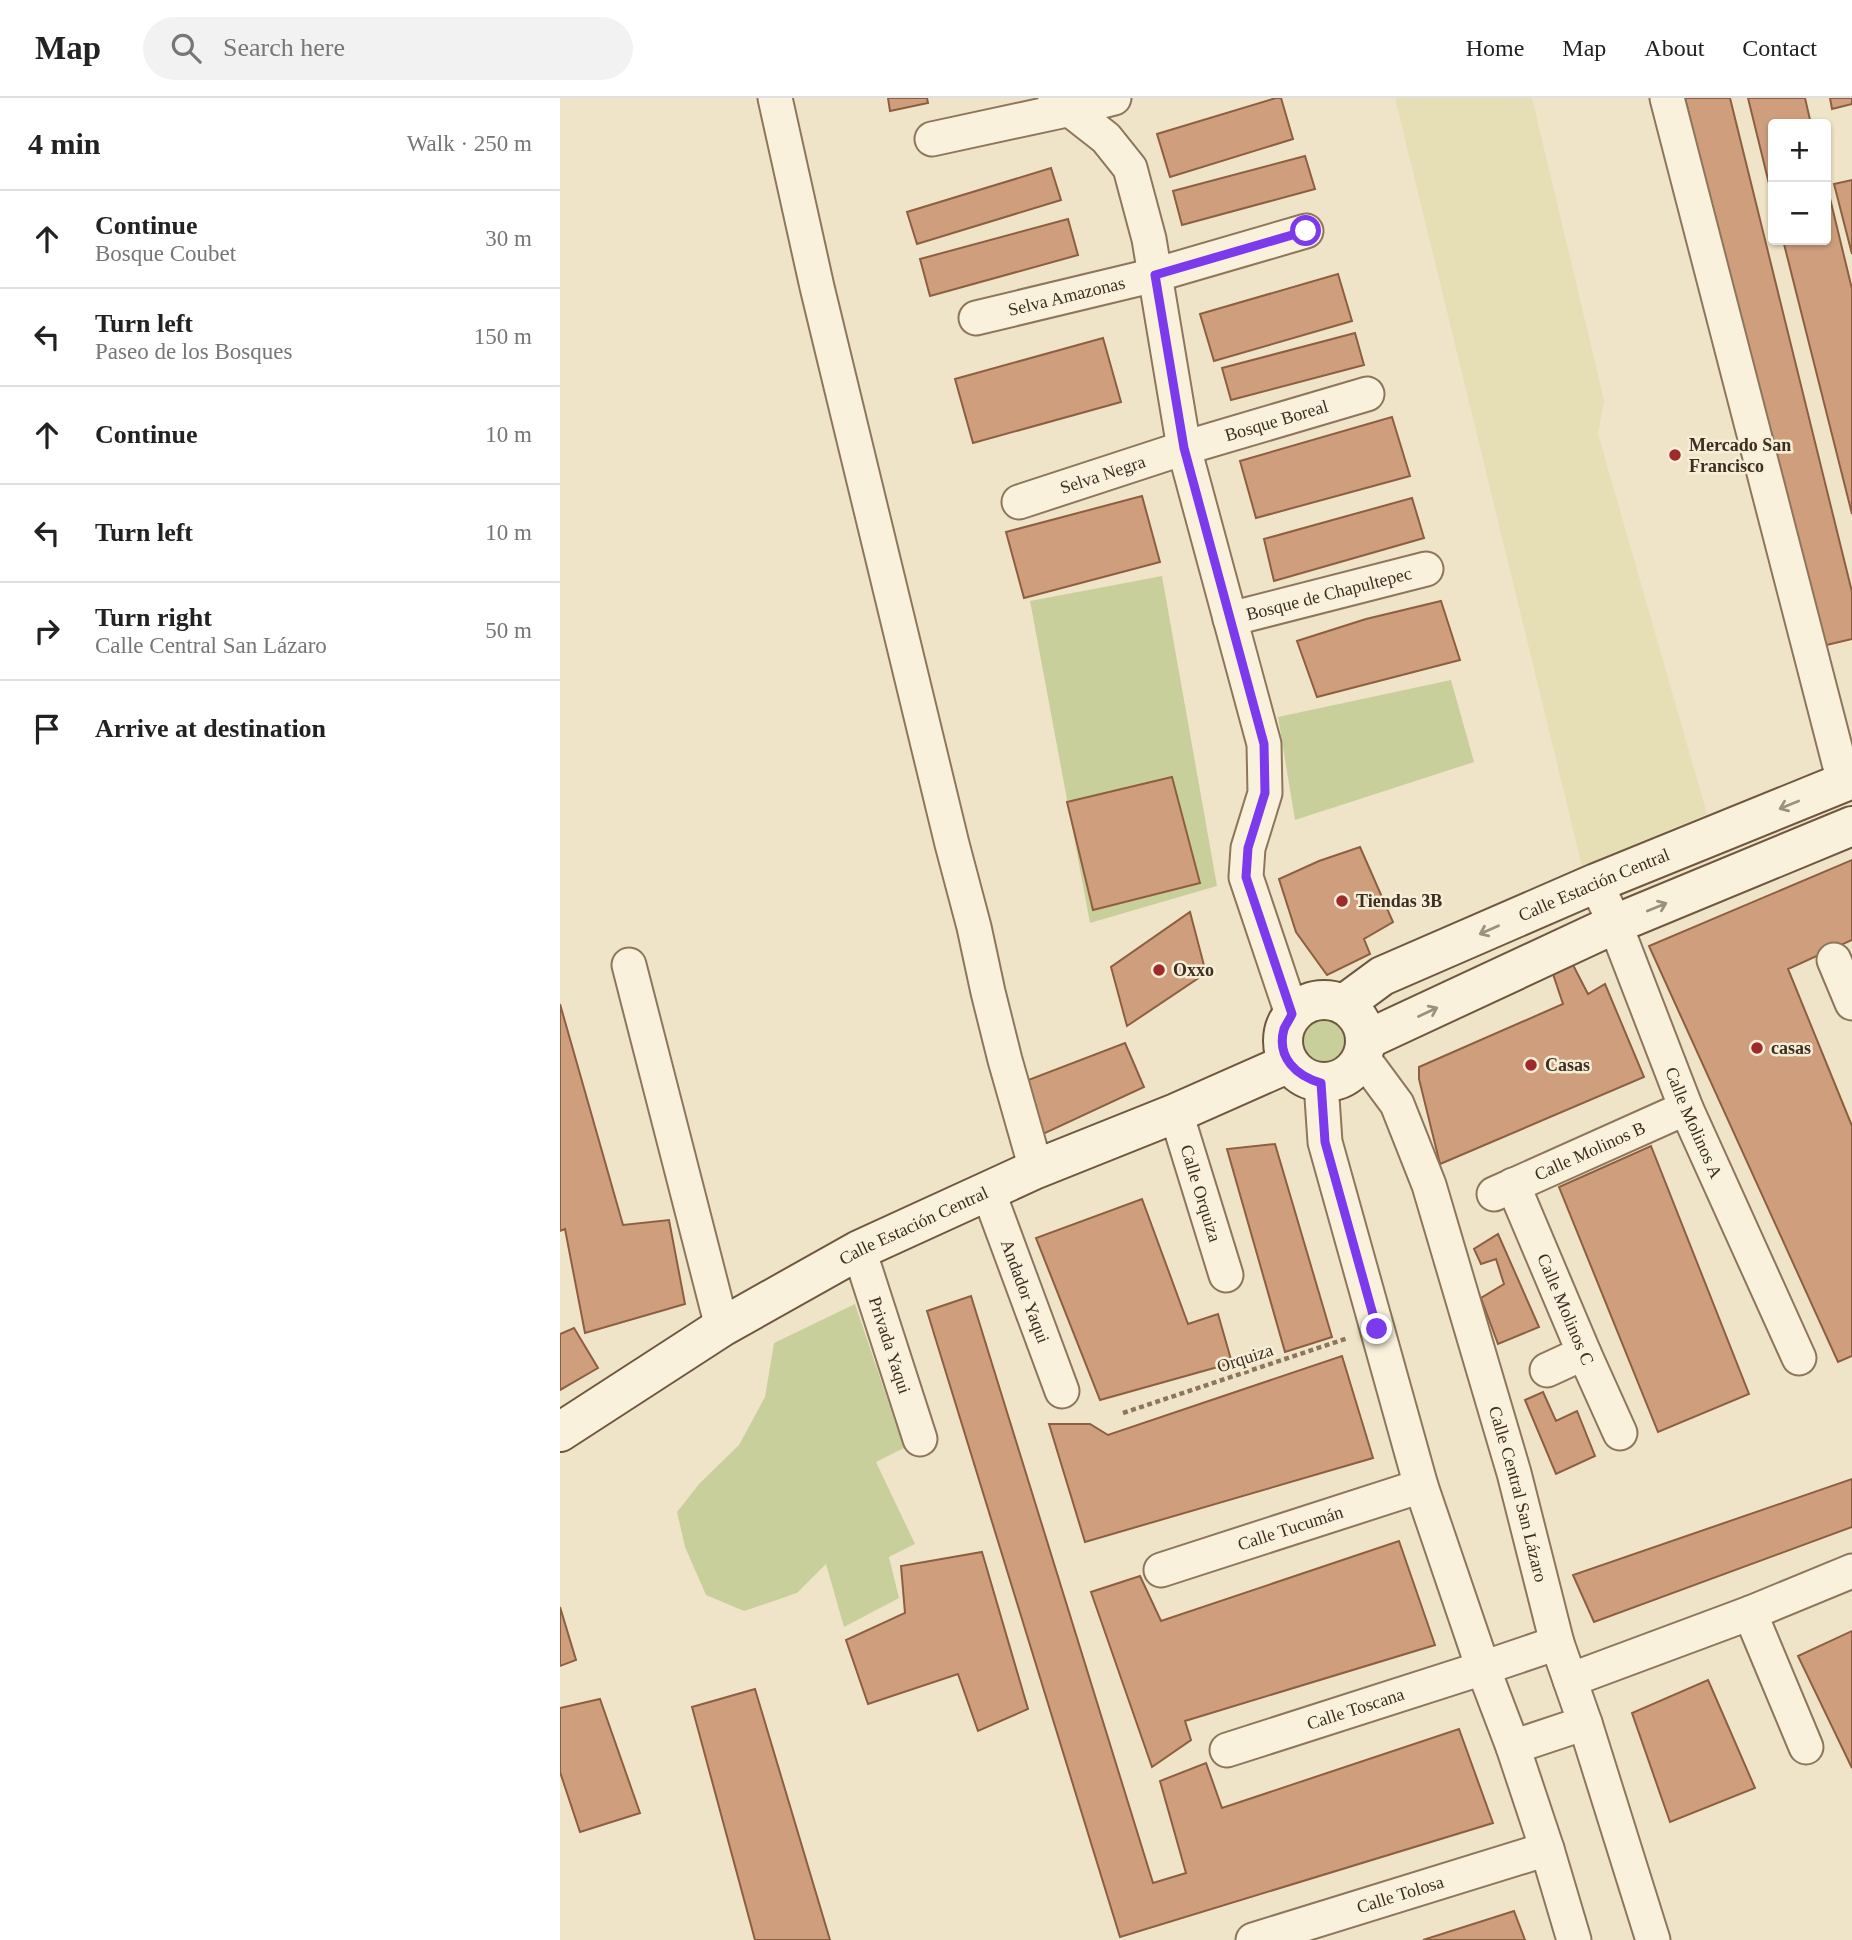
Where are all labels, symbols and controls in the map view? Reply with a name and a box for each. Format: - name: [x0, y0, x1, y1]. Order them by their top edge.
- search box: [143, 17, 633, 80]
- icon: search: [167, 29, 205, 67]
- text: Map: [35, 30, 101, 66]
- text: Search here: [223, 33, 345, 62]
- text: Home: [1466, 35, 1524, 61]
- text: Map: [1562, 35, 1606, 61]
- text: About: [1644, 35, 1704, 61]
- text: Contact: [1742, 35, 1817, 61]
- map controls: [1768, 119, 1831, 245]
- button: +: [1768, 119, 1831, 182]
- text: 4 min: [28, 127, 101, 160]
- text: Walk · 250 m: [407, 131, 532, 156]
- button: −: [1768, 182, 1831, 245]
- text: Continue: [95, 211, 198, 240]
- route start: [1290, 215, 1321, 246]
- icon: ahead: [28, 220, 66, 258]
- text: 30 m: [485, 226, 532, 251]
- text: Bosque Coubet: [95, 241, 236, 266]
- street label: Selva Amazonas: [1006, 273, 1127, 320]
- text: Turn left: [95, 309, 193, 338]
- icon: left: [28, 318, 66, 356]
- text: 150 m: [474, 324, 532, 349]
- text: Paseo de los Bosques: [95, 339, 292, 364]
- street label: Bosque Boreal: [1223, 396, 1330, 445]
- icon: ahead: [28, 416, 66, 454]
- text: Continue: [95, 420, 198, 449]
- text: 10 m: [485, 422, 532, 447]
- place label: Mercado San Francisco: [1689, 435, 1791, 476]
- marker: Mercado San Francisco: [1667, 447, 1683, 463]
- street label: Selva Negra: [1057, 451, 1148, 498]
- icon: left: [28, 514, 66, 552]
- text: Turn left: [95, 518, 193, 547]
- text: 10 m: [485, 520, 532, 545]
- street label: Bosque de Chapultepec: [1244, 563, 1414, 624]
- text: Turn right: [95, 603, 212, 632]
- icon: right: [28, 612, 66, 650]
- text: 50 m: [485, 618, 532, 643]
- text: Calle Central San Lázaro: [95, 633, 327, 658]
- icon: arrive: [28, 710, 66, 748]
- text: Arrive at destination: [95, 714, 326, 743]
- one-way arrow: [1778, 799, 1800, 812]
- street label: Calle Estación Central: [1515, 844, 1673, 925]
- place label: Tiendas 3B: [1356, 891, 1442, 911]
- marker: Tiendas 3B: [1334, 893, 1350, 909]
- one-way arrow: [1646, 899, 1668, 912]
- one-way arrow: [1478, 924, 1500, 937]
- place label: Oxxo: [1173, 960, 1214, 980]
- marker: Oxxo: [1151, 962, 1167, 978]
- one-way arrow: [1417, 1004, 1438, 1018]
- place label: casas: [1771, 1038, 1811, 1058]
- marker: casas: [1749, 1040, 1765, 1056]
- place label: Casas: [1545, 1055, 1590, 1075]
- marker: Casas: [1523, 1057, 1539, 1073]
- street label: Calle Molinos A: [1661, 1064, 1726, 1182]
- street label: Calle Molinos B: [1531, 1118, 1648, 1185]
- street label: Calle Orquiza: [1176, 1142, 1225, 1244]
- street label: Calle Estación Central: [836, 1182, 991, 1269]
- street label: Andador Yaqui: [997, 1237, 1053, 1346]
- street label: Calle Molinos C: [1533, 1251, 1598, 1368]
- street label: Privada Yaqui: [865, 1294, 915, 1396]
- route end: [1361, 1313, 1392, 1344]
- street label: Orquiza: [1214, 1340, 1276, 1376]
- street label: Calle Central San Lázaro: [1485, 1404, 1551, 1584]
- street label: Calle Tucumán: [1235, 1502, 1346, 1555]
- street label: Calle Toscana: [1304, 1684, 1407, 1734]
- street label: Calle Tolosa: [1354, 1872, 1446, 1917]

